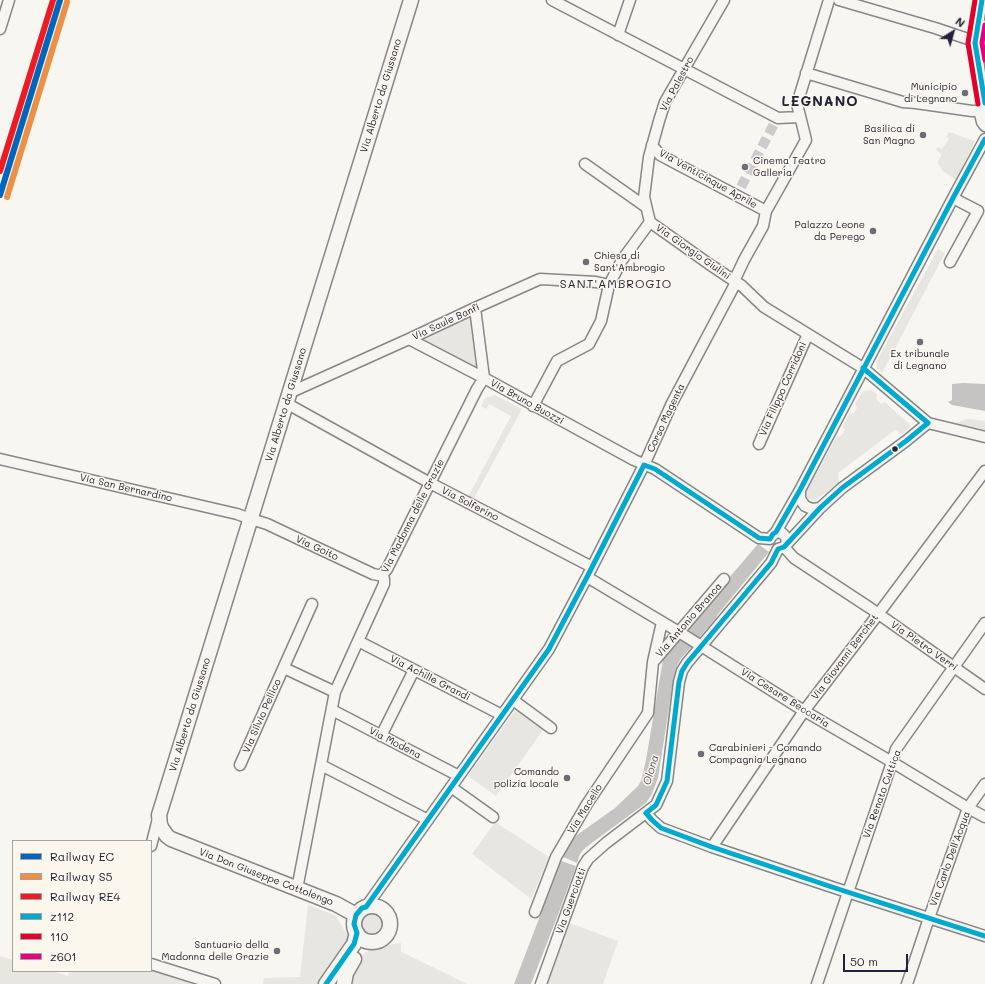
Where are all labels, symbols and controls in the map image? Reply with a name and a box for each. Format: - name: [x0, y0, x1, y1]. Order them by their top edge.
- north arrow: [933, 12, 973, 52]
- text: N: [953, 14, 968, 31]
- street label: Via Alberto da Giussano: [358, 38, 404, 154]
- street label: Via Palestro: [658, 55, 696, 113]
- place label: Municipio di Legnano: [904, 81, 957, 104]
- marker: Municipio di Legnano: [960, 88, 970, 98]
- district label: LEGNANO: [781, 94, 859, 110]
- place label: Basilica di San Magno: [863, 123, 915, 146]
- marker: Basilica di San Magno: [918, 130, 928, 140]
- street label: Via Venticinque Aprile: [657, 147, 759, 211]
- place label: Cinema Teatro Galleria: [753, 155, 826, 178]
- marker: Cinema Teatro Galleria: [740, 162, 750, 172]
- place label: Palazzo Leone da Perego: [795, 219, 865, 242]
- street label: Via Giorgio Giulini: [653, 222, 733, 282]
- marker: Palazzo Leone da Perego: [868, 226, 878, 236]
- place label: Chiesa di Sant'Ambrogio: [594, 250, 665, 274]
- marker: Chiesa di Sant'Ambrogio: [581, 257, 591, 267]
- district label: SANT'AMBROGIO: [560, 277, 672, 291]
- street label: Via Saule Banfi: [410, 301, 482, 343]
- marker: Ex tribunale di Legnano: [915, 337, 925, 347]
- street label: Via Filippo Corridoni: [757, 340, 809, 438]
- street label: Via Alberto da Giussano: [263, 347, 309, 463]
- place label: Ex tribunale di Legnano: [891, 348, 949, 372]
- street label: Via Bruno Buozzi: [488, 377, 566, 427]
- street label: Corso Magenta: [645, 382, 687, 454]
- unlabelled marker: [890, 444, 900, 454]
- street label: Via Madonna delle Grazie: [379, 457, 447, 575]
- street label: Via San Bernardino: [79, 472, 173, 504]
- street label: Via Solferino: [439, 484, 501, 524]
- street label: Via Goito: [294, 533, 340, 563]
- street label: Via Antonio Branca: [653, 580, 725, 660]
- street label: Via Giovanni Berchet: [809, 612, 881, 702]
- street label: Via Pietro Verri: [888, 619, 960, 673]
- street label: Via Achille Grandi: [388, 653, 472, 703]
- street label: Via Alberto da Giussano: [167, 657, 213, 773]
- street label: Via Cesare Beccaria: [738, 666, 832, 730]
- street label: Via Silvio Pellico: [240, 677, 284, 755]
- street label: Via Modena: [367, 725, 423, 761]
- place label: Carabinieri - Comando Compagnia Legnano: [709, 742, 822, 766]
- street label: Via Renato Cuttica: [860, 748, 904, 840]
- marker: Carabinieri - Comando Compagnia Legnano: [696, 749, 706, 759]
- water label: Olona: [640, 753, 662, 787]
- place label: Comando polizia locale: [494, 766, 559, 790]
- marker: Comando polizia locale: [562, 773, 572, 783]
- street label: Via Macello: [565, 782, 605, 836]
- street label: Via Carlo Dell'Acqua: [927, 810, 973, 908]
- legend: [12, 840, 152, 972]
- street label: Via Don Giuseppe Cottolengo: [197, 846, 335, 908]
- text: Railway EC: [50, 848, 114, 864]
- street label: Via Guerciotti: [553, 866, 589, 936]
- text: Railway S5: [50, 868, 113, 884]
- text: Railway RE4: [50, 888, 120, 904]
- text: z112: [50, 908, 74, 924]
- text: 110: [50, 928, 68, 944]
- place label: Santuario della Madonna delle Grazie: [162, 939, 269, 962]
- marker: Santuario della Madonna delle Grazie: [272, 946, 282, 956]
- scale bar: [845, 946, 910, 972]
- text: z601: [50, 948, 77, 964]
- text: 50 m: [850, 953, 878, 969]

